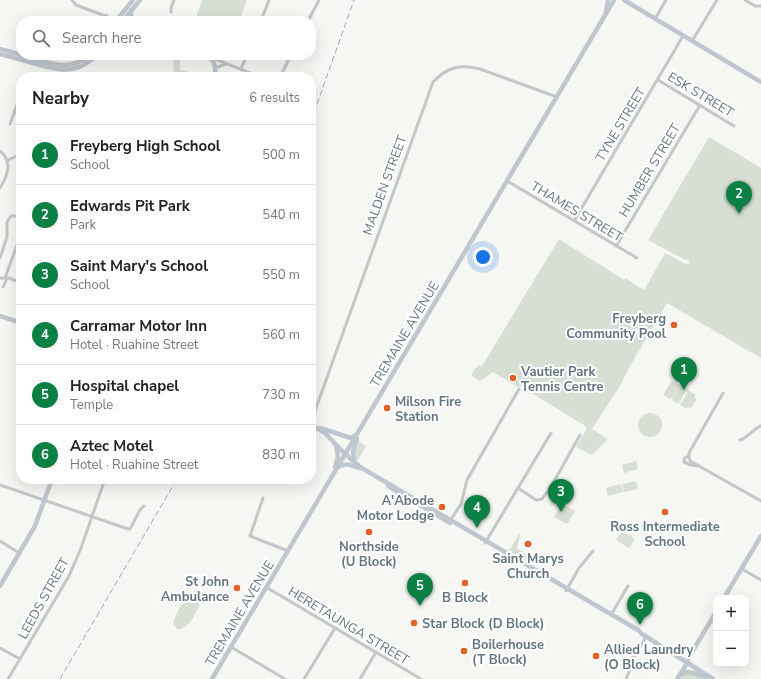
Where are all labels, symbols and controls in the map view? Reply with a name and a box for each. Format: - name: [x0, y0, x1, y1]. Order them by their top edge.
- search box: [16, 16, 316, 60]
- icon: search: [30, 27, 52, 49]
- text: Search here: [62, 28, 142, 48]
- street label: ESK STREET: [664, 68, 737, 122]
- street label: TYNE STREET: [592, 84, 650, 165]
- text: Nearby: [32, 87, 89, 110]
- text: 6 results: [249, 89, 300, 107]
- street label: HUMBER STREET: [615, 120, 685, 221]
- street label: MALDEN STREET: [359, 133, 411, 238]
- text: Freyberg High School: [70, 136, 221, 156]
- text: 1: [41, 146, 49, 164]
- text: 500 m: [262, 146, 300, 164]
- text: School: [70, 156, 110, 174]
- street label: THAMES STREET: [527, 177, 626, 246]
- pin: 2: [726, 181, 752, 214]
- text: Edwards Pit Park: [70, 196, 190, 216]
- text: 2: [41, 206, 49, 224]
- text: 540 m: [262, 206, 300, 224]
- text: Park: [70, 216, 96, 234]
- your location: [473, 247, 493, 267]
- text: Saint Mary's School: [70, 256, 208, 276]
- text: 3: [41, 266, 49, 284]
- text: 550 m: [262, 266, 300, 284]
- text: School: [70, 276, 110, 294]
- street label: TREMAINE AVENUE: [366, 278, 444, 391]
- place label: Freyberg Community Pool: [566, 310, 667, 343]
- text: Carramar Motor Inn: [70, 316, 207, 336]
- marker: Freyberg Community Pool: [669, 320, 679, 330]
- text: 4: [41, 326, 49, 344]
- text: 560 m: [262, 326, 300, 344]
- text: Hotel · Ruahine Street: [70, 336, 198, 354]
- pin: 1: [671, 357, 697, 390]
- place label: Vautier Park Tennis Centre: [520, 363, 604, 396]
- marker: Vautier Park Tennis Centre: [508, 373, 518, 383]
- text: Hospital chapel: [70, 376, 179, 396]
- text: 5: [41, 386, 49, 404]
- text: 730 m: [262, 386, 300, 404]
- place label: Milson Fire Station: [395, 393, 461, 426]
- text: Temple: [70, 396, 113, 414]
- marker: Milson Fire Station: [382, 403, 392, 413]
- text: Aztec Motel: [70, 436, 153, 456]
- text: 6: [41, 446, 49, 464]
- text: 830 m: [262, 446, 300, 464]
- text: Hotel · Ruahine Street: [70, 456, 198, 474]
- pin: 3: [548, 479, 574, 512]
- place label: A'Abode Motor Lodge: [357, 492, 434, 525]
- pin: 4: [464, 495, 490, 528]
- marker: A'Abode Motor Lodge: [437, 502, 447, 512]
- marker: Ross Intermediate School: [660, 507, 670, 517]
- place label: Ross Intermediate School: [610, 518, 720, 551]
- marker: Northside (U Block): [364, 527, 374, 537]
- place label: Northside (U Block): [339, 538, 399, 571]
- marker: Saint Marys Church: [523, 539, 533, 549]
- place label: Saint Marys Church: [492, 550, 564, 583]
- street label: LEEDS STREET: [14, 554, 74, 642]
- street label: TREMAINE AVENUE: [201, 557, 279, 670]
- place label: St John Ambulance: [161, 573, 229, 606]
- pin: 5: [407, 573, 433, 606]
- marker: B Block: [460, 578, 470, 588]
- marker: St John Ambulance: [232, 583, 242, 593]
- street label: HERETAUNGA STREET: [285, 583, 413, 669]
- place label: B Block: [442, 589, 489, 607]
- pin: 6: [627, 592, 653, 625]
- map controls: [713, 595, 749, 667]
- button: +: [713, 595, 749, 631]
- place label: Star Block (D Block): [422, 615, 544, 633]
- marker: Star Block (D Block): [409, 618, 419, 628]
- button: −: [713, 631, 749, 667]
- place label: Boilerhouse (T Block): [472, 636, 544, 669]
- place label: Allied Laundry (O Block): [604, 641, 693, 674]
- marker: Boilerhouse (T Block): [459, 646, 469, 656]
- marker: Allied Laundry (O Block): [591, 651, 601, 661]

